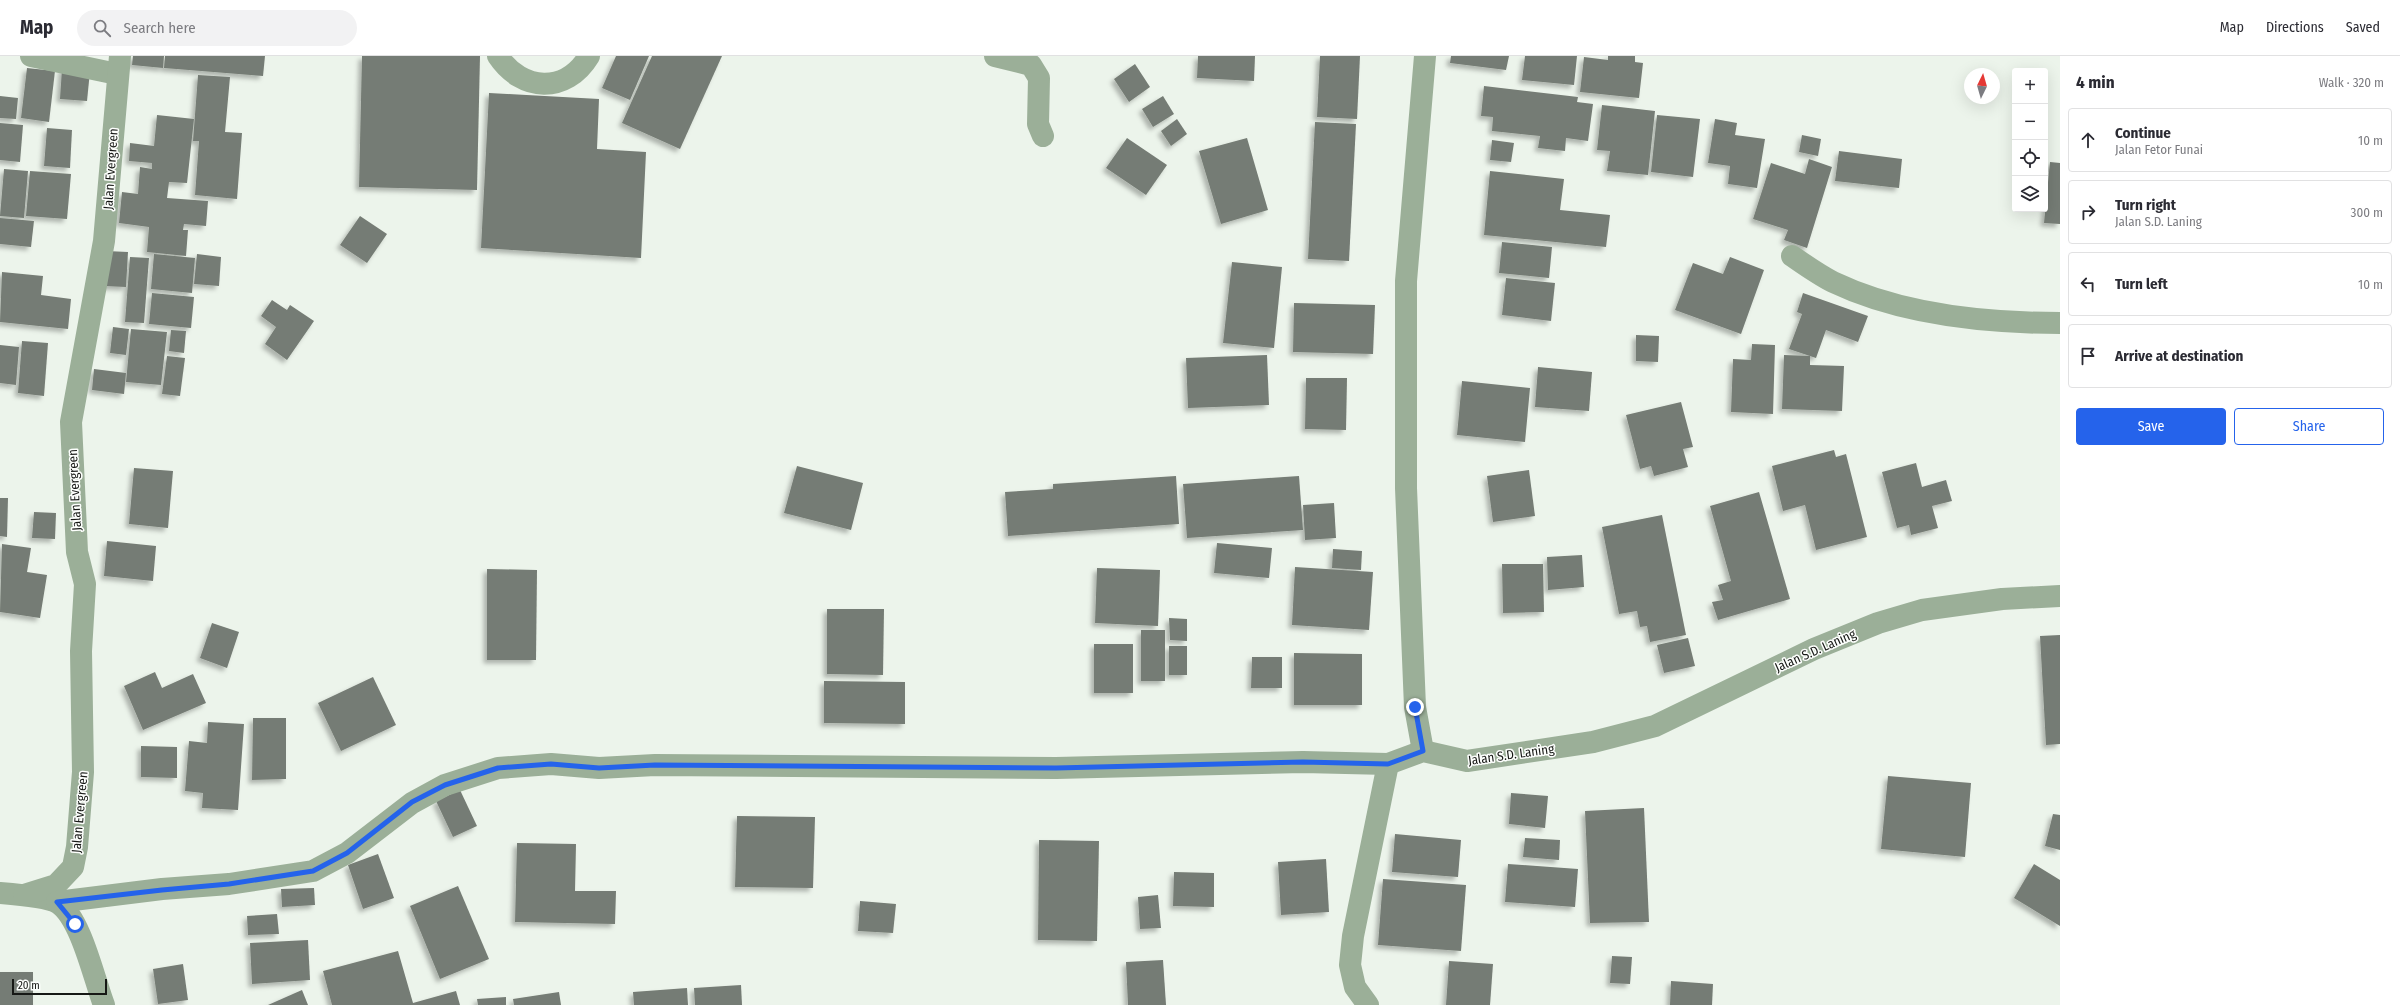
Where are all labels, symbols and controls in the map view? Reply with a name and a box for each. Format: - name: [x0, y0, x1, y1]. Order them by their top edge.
- search box: [77, 10, 357, 46]
- text: Map: [20, 16, 53, 39]
- icon: search: [91, 17, 113, 39]
- text: Search here: [123, 19, 196, 37]
- text: Map: [2220, 19, 2244, 36]
- text: Directions: [2266, 19, 2324, 36]
- text: Saved: [2346, 19, 2380, 36]
- north arrow: [1964, 68, 2000, 104]
- map controls: [2012, 68, 2048, 212]
- button: +: [2012, 68, 2048, 104]
- text: 4 min: [2076, 72, 2115, 93]
- text: Walk · 320 m: [2319, 75, 2384, 90]
- button: −: [2012, 104, 2048, 140]
- text: Continue: [2115, 124, 2171, 142]
- street label: Jalan Evergreen: [100, 128, 121, 210]
- icon: ahead: [2077, 129, 2099, 151]
- text: 10 m: [2358, 133, 2383, 148]
- button: locate: [2012, 140, 2048, 176]
- text: Jalan Fetor Funai: [2115, 142, 2203, 157]
- button: layers: [2012, 176, 2048, 212]
- text: Turn right: [2115, 196, 2176, 214]
- icon: right: [2077, 201, 2099, 223]
- text: 300 m: [2351, 205, 2383, 220]
- text: Jalan S.D. Laning: [2115, 214, 2202, 229]
- icon: left: [2077, 273, 2099, 295]
- text: Turn left: [2115, 275, 2168, 293]
- text: 10 m: [2358, 277, 2383, 292]
- icon: arrive: [2077, 345, 2099, 367]
- text: Arrive at destination: [2115, 347, 2243, 365]
- button: Save: [2076, 408, 2226, 445]
- button: Share: [2234, 408, 2384, 445]
- street label: Jalan Evergreen: [65, 449, 84, 531]
- street label: Jalan S.D. Laning: [1772, 626, 1859, 675]
- route end: [1406, 698, 1424, 716]
- street label: Jalan S.D. Laning: [1467, 741, 1556, 768]
- street label: Jalan Evergreen: [68, 771, 91, 853]
- route start: [66, 915, 84, 933]
- scale bar: [12, 977, 107, 996]
- text: 20 m: [18, 979, 40, 992]

